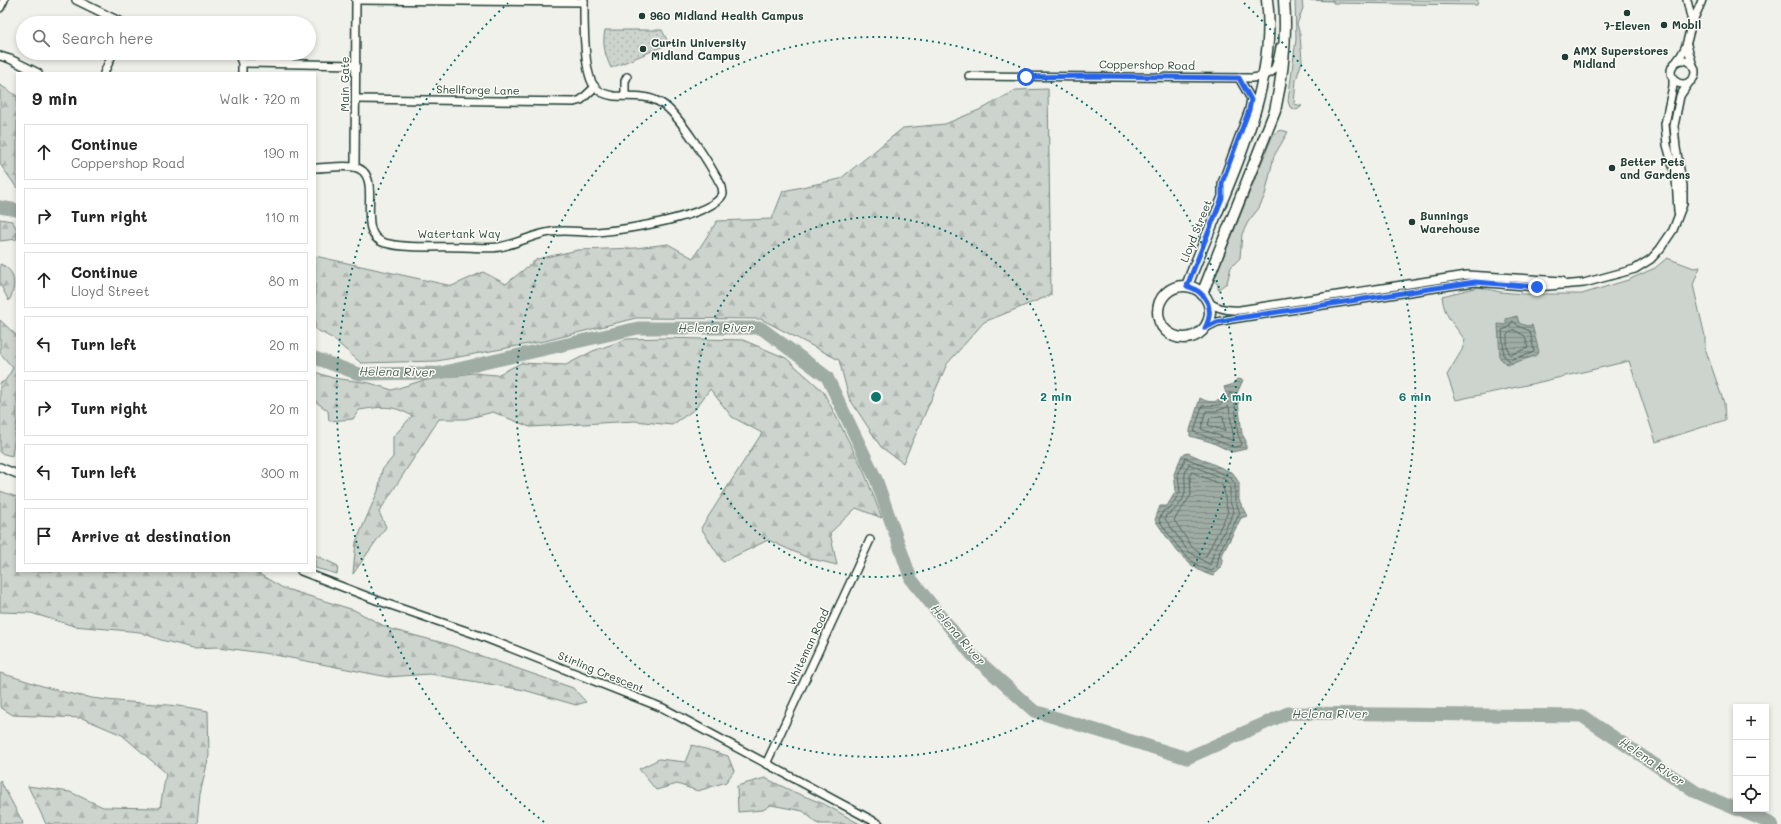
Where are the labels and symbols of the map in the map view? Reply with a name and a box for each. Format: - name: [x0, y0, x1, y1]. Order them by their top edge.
- place label: 960 Midland Health Campus: [650, 8, 804, 23]
- marker: 7-Eleven: [1622, 8, 1632, 18]
- marker: 960 Midland Health Campus: [637, 11, 647, 21]
- place label: Mobil: [1672, 17, 1701, 32]
- place label: 7-Eleven: [1604, 18, 1650, 33]
- marker: Mobil: [1659, 20, 1669, 30]
- place label: Curtin University Midland Campus: [651, 35, 746, 63]
- place label: AMX Superstores Midland: [1573, 43, 1669, 71]
- marker: Curtin University Midland Campus: [638, 44, 648, 54]
- marker: AMX Superstores Midland: [1560, 52, 1570, 62]
- street label: Main Gate: [337, 56, 352, 112]
- street label: Coppershop Road: [1099, 56, 1195, 73]
- route start: [1017, 68, 1035, 86]
- street label: Shellforge Lane: [436, 81, 520, 98]
- place label: Better Pets and Gardens: [1620, 154, 1691, 182]
- marker: Better Pets and Gardens: [1607, 163, 1617, 173]
- street label: Lloyd Street: [1176, 197, 1215, 264]
- place label: Bunnings Warehouse: [1420, 208, 1480, 236]
- marker: Bunnings Warehouse: [1407, 217, 1417, 227]
- street label: Watertank Way: [417, 226, 501, 241]
- route end: [1528, 278, 1546, 296]
- water label: Helena River: [678, 319, 754, 335]
- water label: Helena River: [359, 362, 435, 380]
- text: 2 min: [1040, 388, 1072, 404]
- text: 4 min: [1220, 388, 1252, 404]
- text: 6 min: [1399, 388, 1431, 404]
- centre of rings: [869, 390, 883, 404]
- water label: Helena River: [928, 601, 990, 668]
- street label: Whiteman Road: [783, 606, 832, 688]
- street label: Stirling Crescent: [556, 647, 647, 696]
- water label: Helena River: [1292, 705, 1368, 721]
- water label: Helena River: [1617, 733, 1688, 789]

